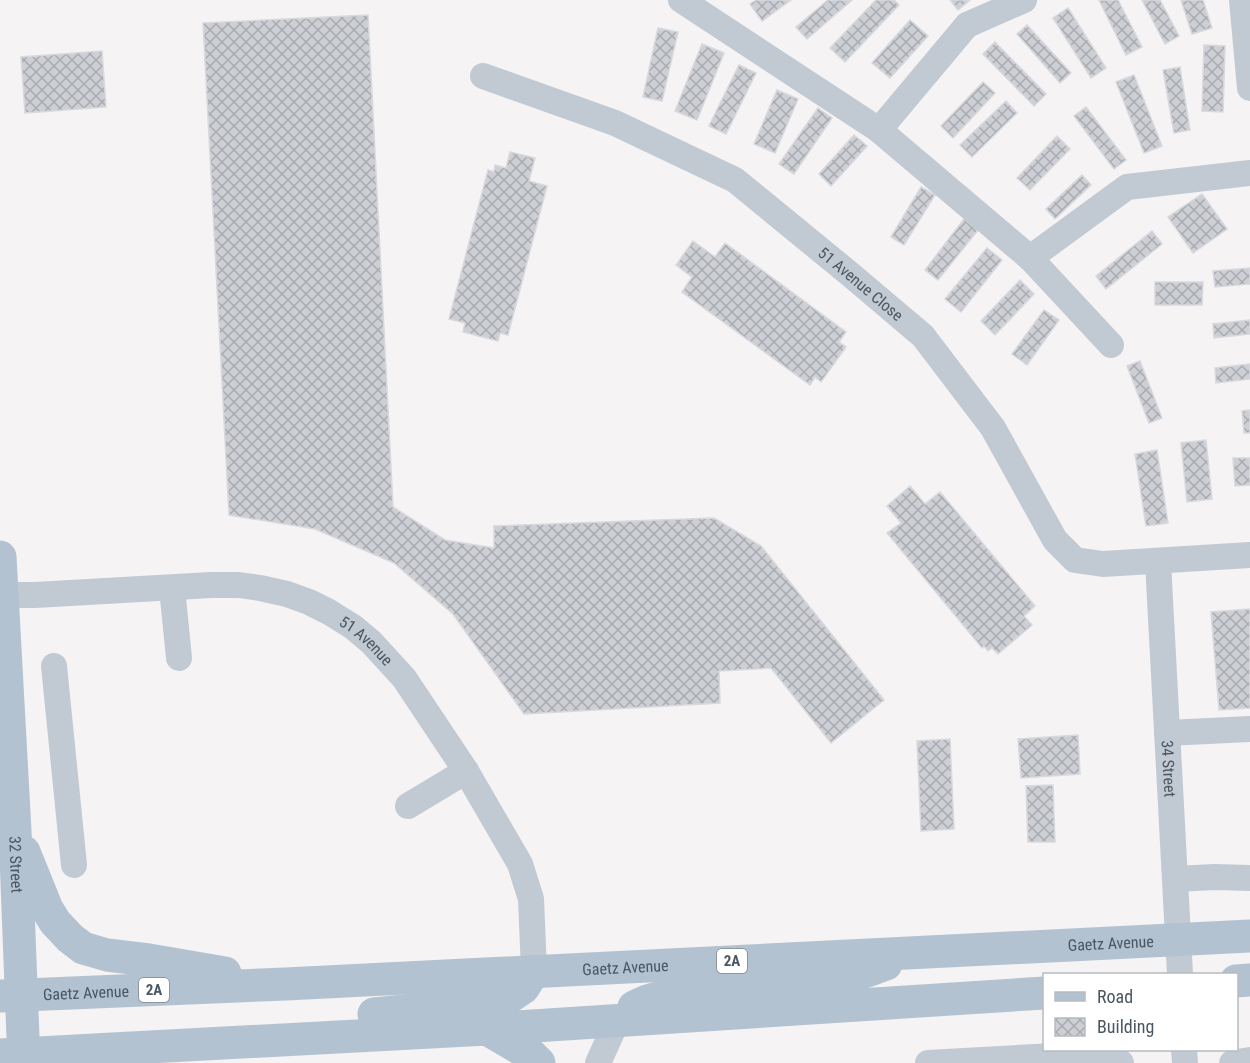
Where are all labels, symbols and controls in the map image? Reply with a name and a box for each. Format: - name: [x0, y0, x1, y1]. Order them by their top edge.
- street label: 51 Avenue Close: [814, 243, 907, 325]
- street label: 51 Avenue: [336, 612, 397, 669]
- street label: 34 Street: [1158, 740, 1180, 798]
- street label: 32 Street: [5, 836, 26, 894]
- street label: Gaetz Avenue: [1067, 932, 1154, 955]
- road number: 2A: [717, 949, 747, 973]
- street label: Gaetz Avenue: [582, 956, 669, 979]
- legend: [1043, 973, 1238, 1051]
- road number: 2A: [139, 978, 169, 1002]
- street label: Gaetz Avenue: [43, 982, 129, 1004]
- text: Road: [1097, 986, 1133, 1007]
- text: Building: [1097, 1016, 1154, 1037]

